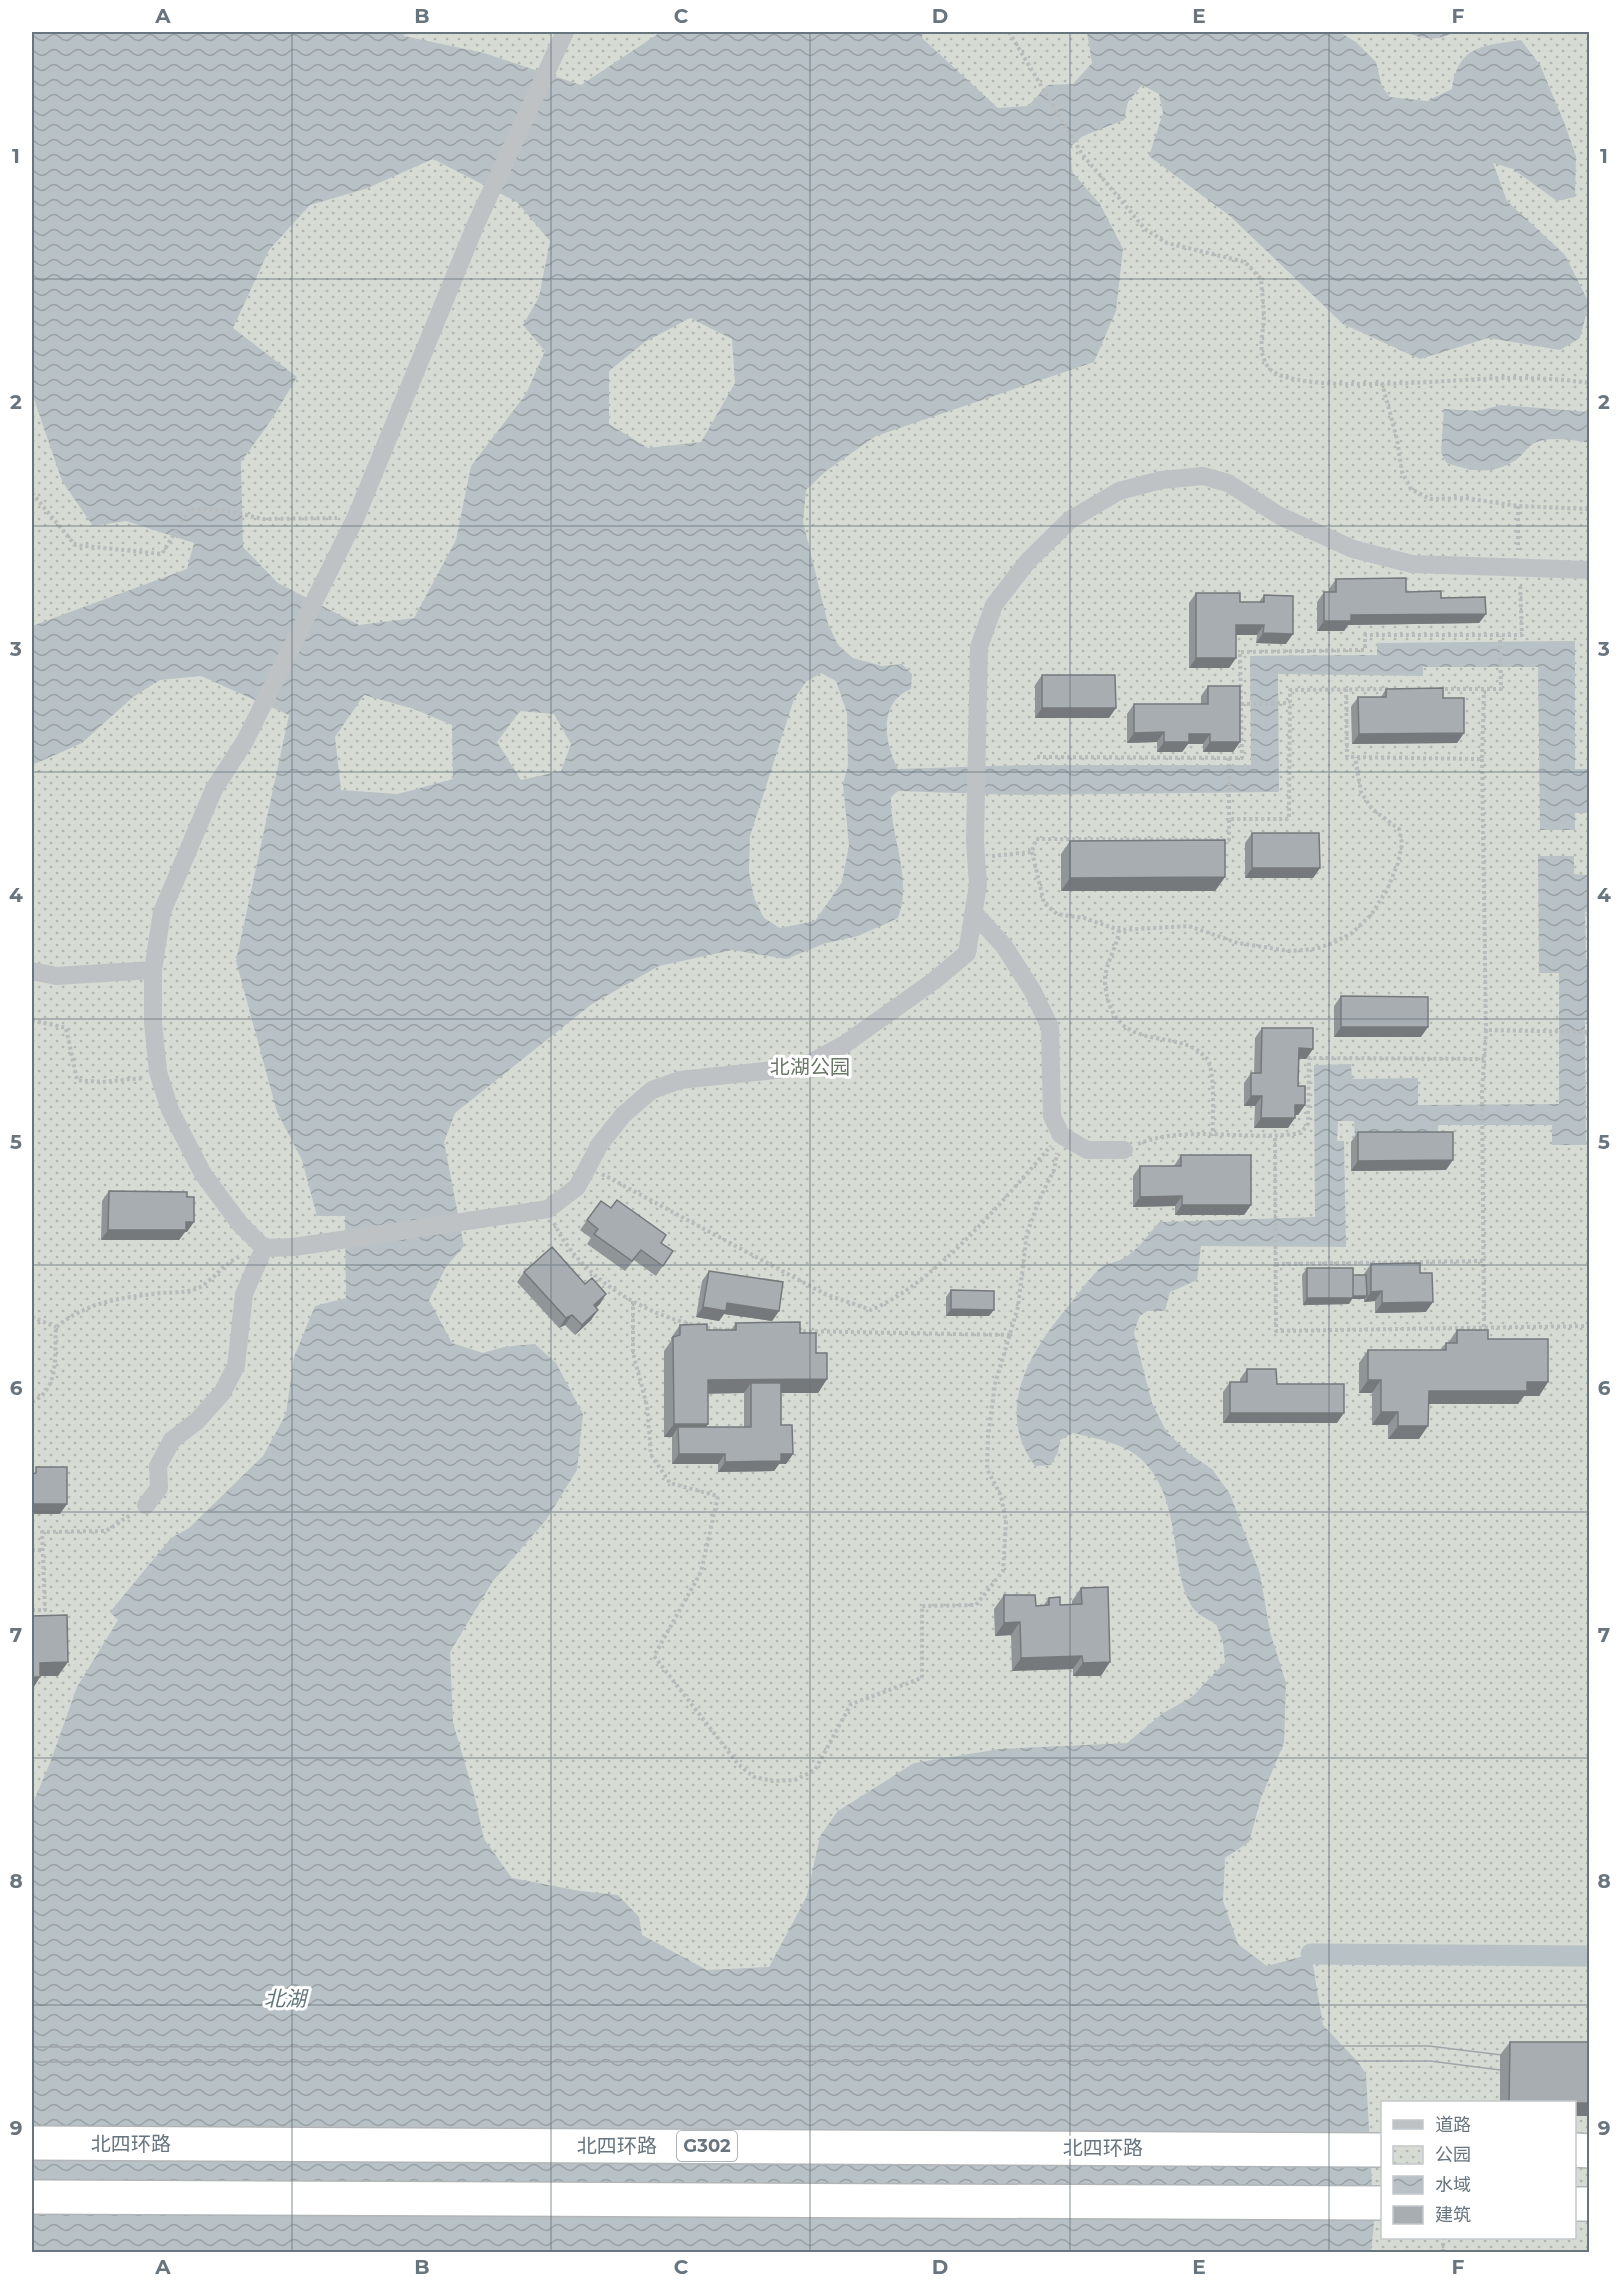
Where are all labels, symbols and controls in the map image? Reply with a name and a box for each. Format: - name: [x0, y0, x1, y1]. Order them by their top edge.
- text: A: [154, 4, 171, 28]
- text: B: [414, 4, 430, 28]
- text: C: [674, 4, 689, 28]
- text: D: [932, 4, 948, 28]
- text: E: [1192, 4, 1206, 28]
- text: F: [1452, 4, 1465, 28]
- text: 1: [12, 144, 20, 168]
- text: 1: [1600, 144, 1608, 168]
- text: 2: [10, 390, 22, 414]
- text: 2: [1598, 390, 1610, 414]
- text: 3: [9, 637, 22, 661]
- text: 3: [1597, 637, 1610, 661]
- text: 4: [9, 883, 23, 907]
- text: 4: [1597, 883, 1611, 907]
- park label: 北湖公园: [770, 1055, 850, 1079]
- text: 5: [10, 1130, 22, 1154]
- text: 5: [1598, 1130, 1610, 1154]
- text: 6: [10, 1376, 23, 1400]
- text: 6: [1598, 1376, 1611, 1400]
- text: 7: [10, 1623, 22, 1647]
- text: 7: [1598, 1623, 1610, 1647]
- text: 8: [9, 1869, 23, 1893]
- text: 8: [1597, 1869, 1611, 1893]
- water label: 北湖: [264, 1986, 309, 2011]
- legend: [1381, 2101, 1576, 2239]
- text: 道路: [1435, 2114, 1471, 2136]
- text: 9: [10, 2116, 22, 2140]
- text: 9: [1598, 2116, 1610, 2140]
- road number: G302: [677, 2131, 737, 2161]
- street label: 北四环路: [91, 2132, 171, 2156]
- street label: 北四环路: [577, 2134, 657, 2158]
- street label: 北四环路: [1063, 2136, 1143, 2160]
- text: 公园: [1435, 2144, 1471, 2166]
- text: 水域: [1435, 2174, 1471, 2196]
- text: 建筑: [1435, 2204, 1471, 2226]
- text: A: [154, 2255, 171, 2279]
- text: B: [414, 2255, 430, 2279]
- text: C: [674, 2255, 689, 2279]
- text: D: [932, 2255, 948, 2279]
- text: E: [1192, 2255, 1206, 2279]
- text: F: [1452, 2255, 1465, 2279]

